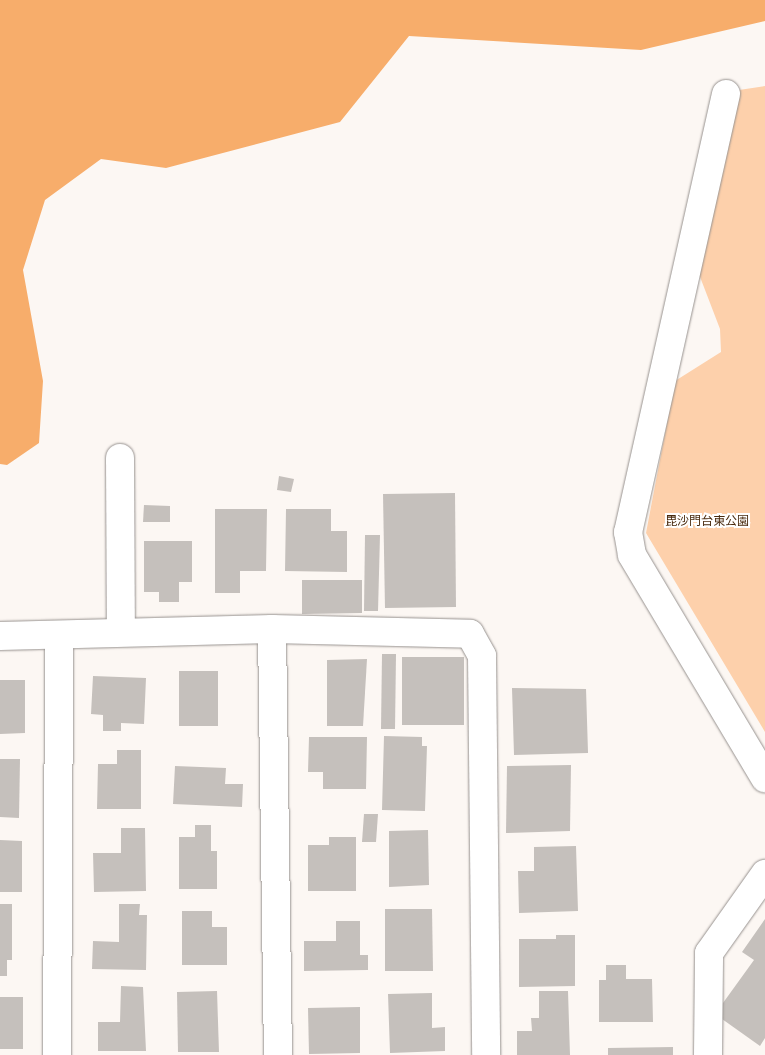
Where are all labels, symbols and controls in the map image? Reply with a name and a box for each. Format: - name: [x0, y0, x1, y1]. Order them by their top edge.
- park label: 毘沙門台東公園: [665, 514, 749, 528]

